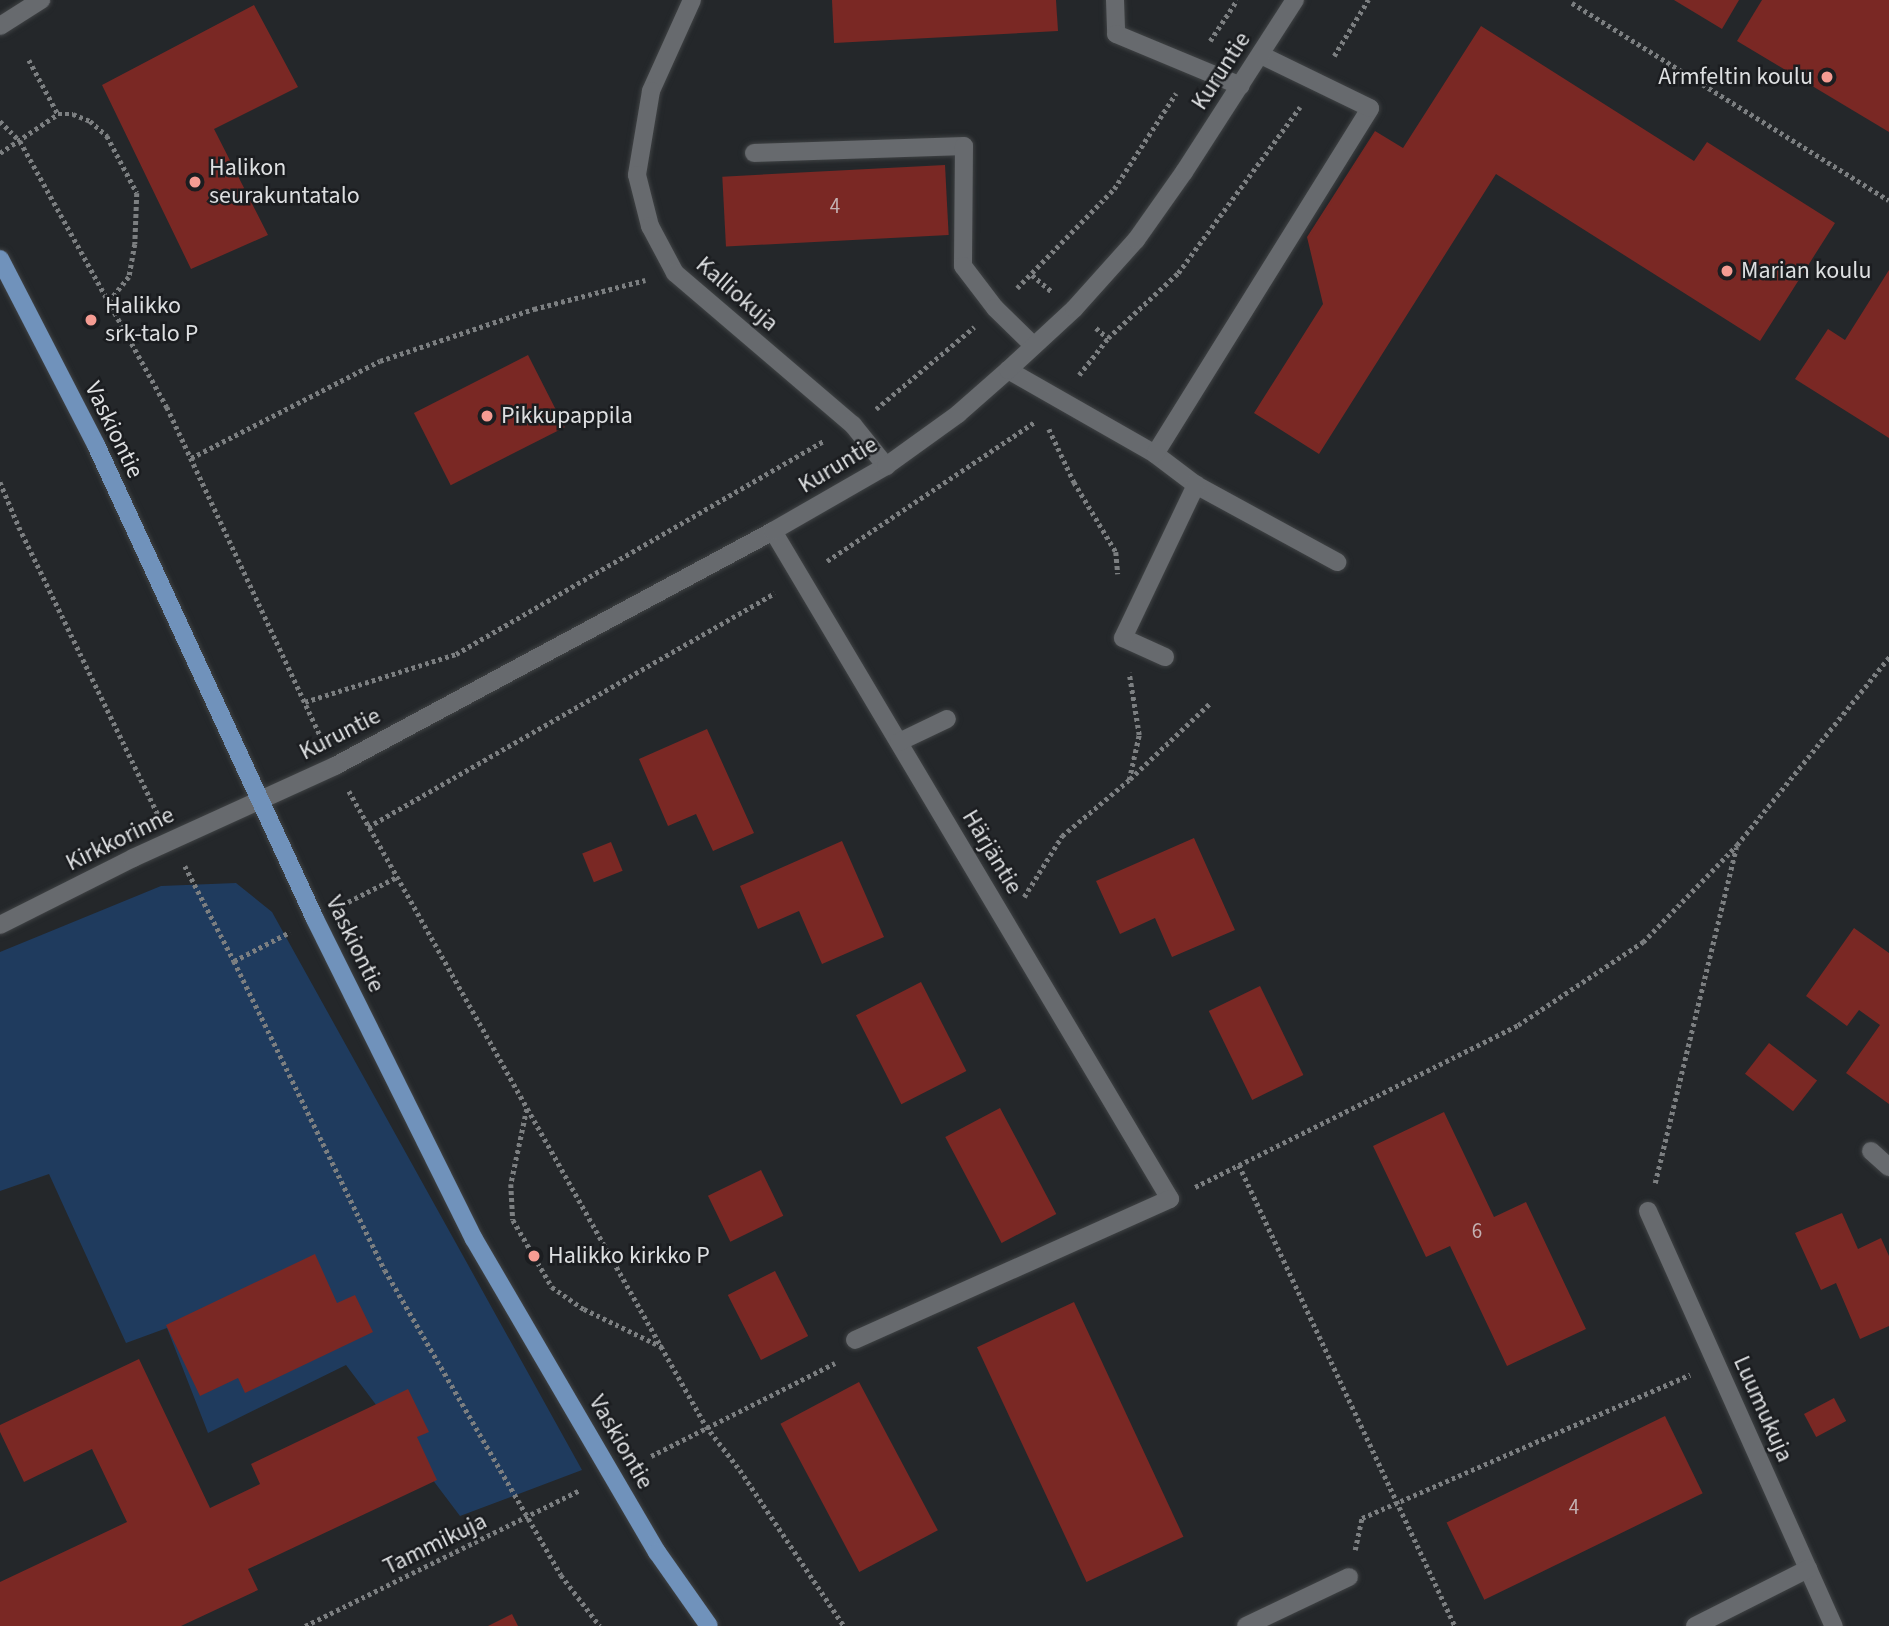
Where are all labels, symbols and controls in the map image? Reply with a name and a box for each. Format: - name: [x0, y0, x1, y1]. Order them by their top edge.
- street label: Kuruntie: [1185, 27, 1257, 115]
- place label: Armfeltin koulu: [1658, 63, 1813, 91]
- marker: Armfeltin koulu: [1819, 69, 1835, 85]
- place label: Halikon seurakuntatalo: [209, 154, 360, 210]
- marker: Halikon seurakuntatalo: [187, 174, 203, 190]
- house number: 4: [830, 193, 840, 219]
- street label: Kalliokuja: [690, 250, 784, 338]
- place label: Marian koulu: [1741, 257, 1871, 285]
- marker: Marian koulu: [1719, 263, 1735, 279]
- place label: Halikko srk-talo P: [105, 292, 198, 348]
- marker: Halikko srk-talo P: [83, 312, 99, 328]
- street label: Vaskiontie: [78, 377, 150, 483]
- place label: Pikkupappila: [501, 402, 633, 430]
- marker: Pikkupappila: [479, 408, 495, 424]
- street label: Kuruntie: [793, 430, 883, 500]
- street label: Kuruntie: [295, 701, 385, 767]
- street label: Kirkkorinne: [61, 800, 179, 878]
- street label: Härjäntie: [956, 805, 1028, 899]
- street label: Vaskiontie: [319, 891, 391, 997]
- house number: 6: [1472, 1218, 1482, 1244]
- place label: Halikko kirkko P: [548, 1242, 710, 1270]
- marker: Halikko kirkko P: [526, 1248, 542, 1264]
- street label: Luumukuja: [1727, 1351, 1799, 1467]
- street label: Vaskiontie: [583, 1390, 659, 1494]
- house number: 4: [1569, 1494, 1579, 1520]
- street label: Tammikuja: [379, 1507, 491, 1581]

